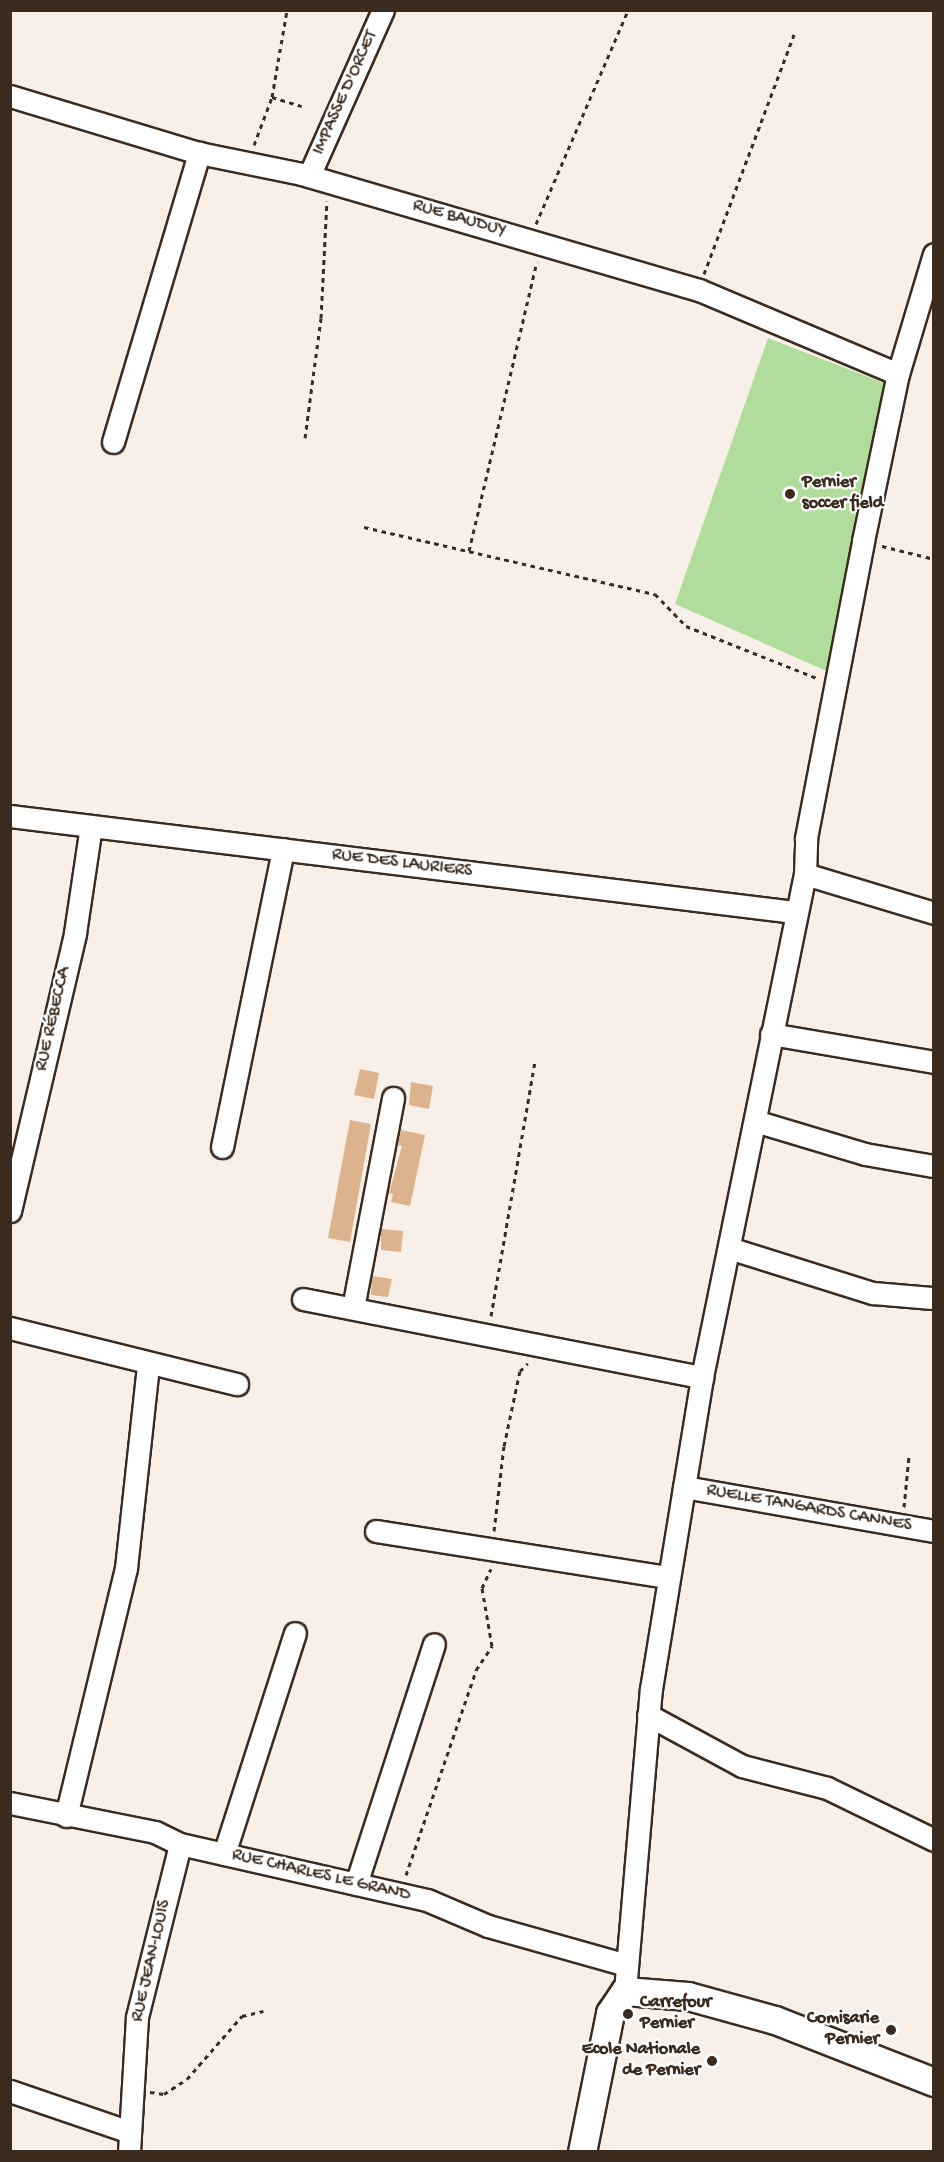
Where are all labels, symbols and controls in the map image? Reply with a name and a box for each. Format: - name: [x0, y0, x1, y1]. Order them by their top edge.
- street label: IMPASSE D'ORCET: [309, 27, 383, 159]
- street label: RUE BAUDUY: [410, 195, 508, 243]
- place label: Pernier soccer field: [802, 473, 883, 516]
- marker: Pernier soccer field: [783, 487, 797, 501]
- street label: RUE DES LAURIERS: [331, 845, 473, 883]
- street label: RUE RÉBECCA: [31, 965, 77, 1073]
- street label: RUELLE TANGARDS CANNES: [705, 1480, 913, 1538]
- street label: RUE CHARLES LE GRAND: [230, 1845, 412, 1907]
- street label: RUE JEAN-LOUIS: [127, 1898, 177, 2024]
- place label: Carrefour Pernier: [640, 1993, 711, 2036]
- marker: Carrefour Pernier: [621, 2007, 635, 2021]
- place label: Comisarie Pernier: [807, 2009, 879, 2052]
- marker: Comisarie Pernier: [884, 2023, 898, 2037]
- place label: Ecole Nationale de Pernier: [582, 2040, 700, 2082]
- marker: Ecole Nationale de Pernier: [705, 2054, 719, 2068]

